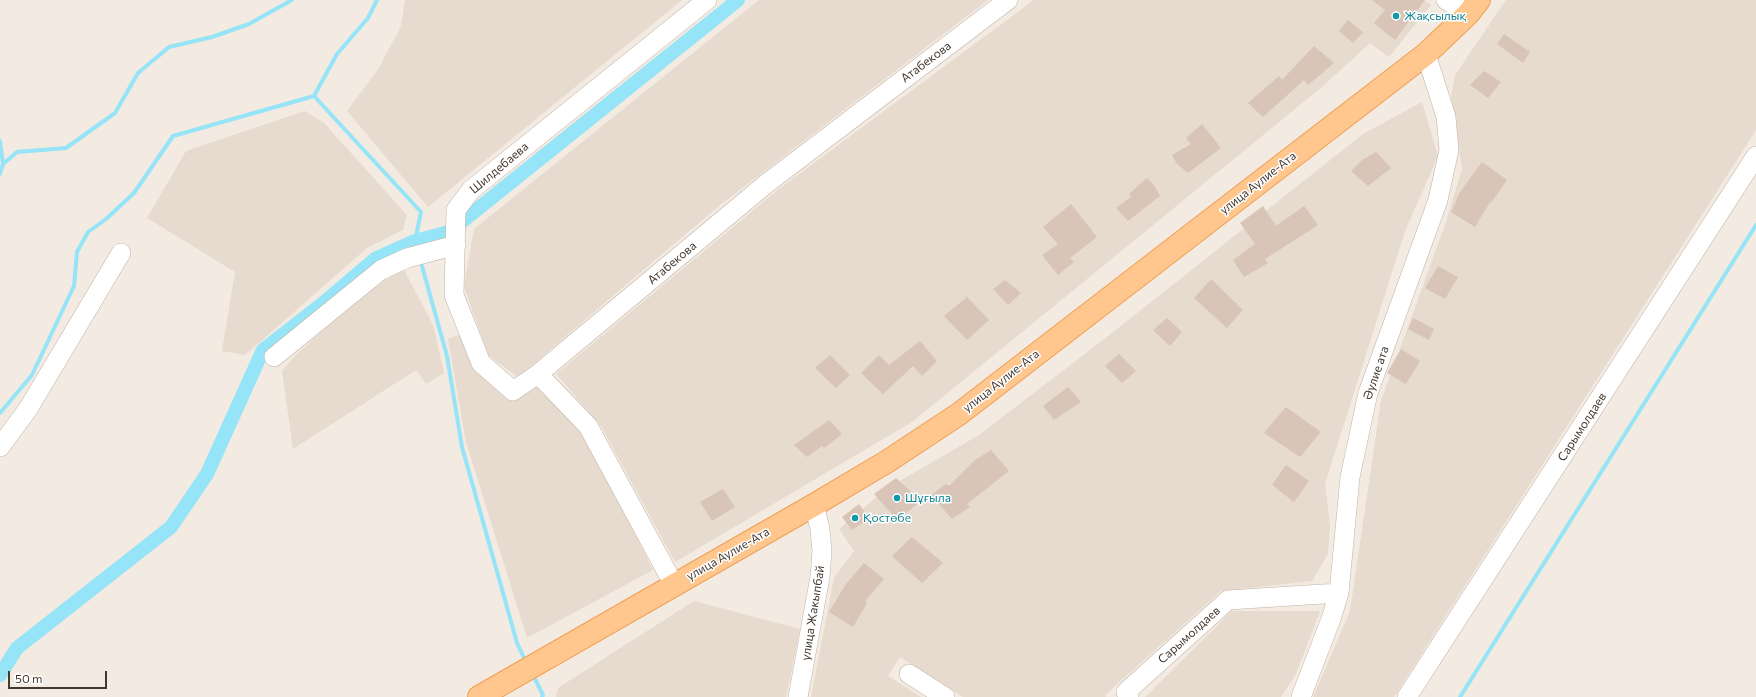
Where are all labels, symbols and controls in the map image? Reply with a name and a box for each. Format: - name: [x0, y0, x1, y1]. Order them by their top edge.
- place label: Жақсылық: [1404, 9, 1466, 23]
- marker: Жақсылық: [1391, 11, 1401, 21]
- street label: Атабекова: [898, 38, 954, 86]
- street label: Шилдебаева: [467, 139, 531, 197]
- street label: улица Аулие-Ата: [1217, 149, 1299, 217]
- street label: Атабекова: [645, 239, 699, 287]
- street label: Әулие ата: [1360, 344, 1392, 402]
- street label: улица Аулие-Ата: [960, 347, 1042, 415]
- street label: Сарымолдаев: [1555, 390, 1609, 464]
- place label: Шұғыла: [905, 491, 951, 505]
- marker: Шұғыла: [892, 493, 902, 503]
- place label: Қостөбе: [863, 511, 911, 525]
- marker: Қостөбе: [850, 513, 860, 523]
- street label: улица Аулие-Ата: [684, 524, 772, 584]
- street label: улица Жакыпбай: [798, 564, 828, 662]
- street label: Сарымолдаев: [1155, 603, 1223, 667]
- scale bar: [10, 663, 109, 689]
- text: 50 m: [15, 671, 43, 685]

